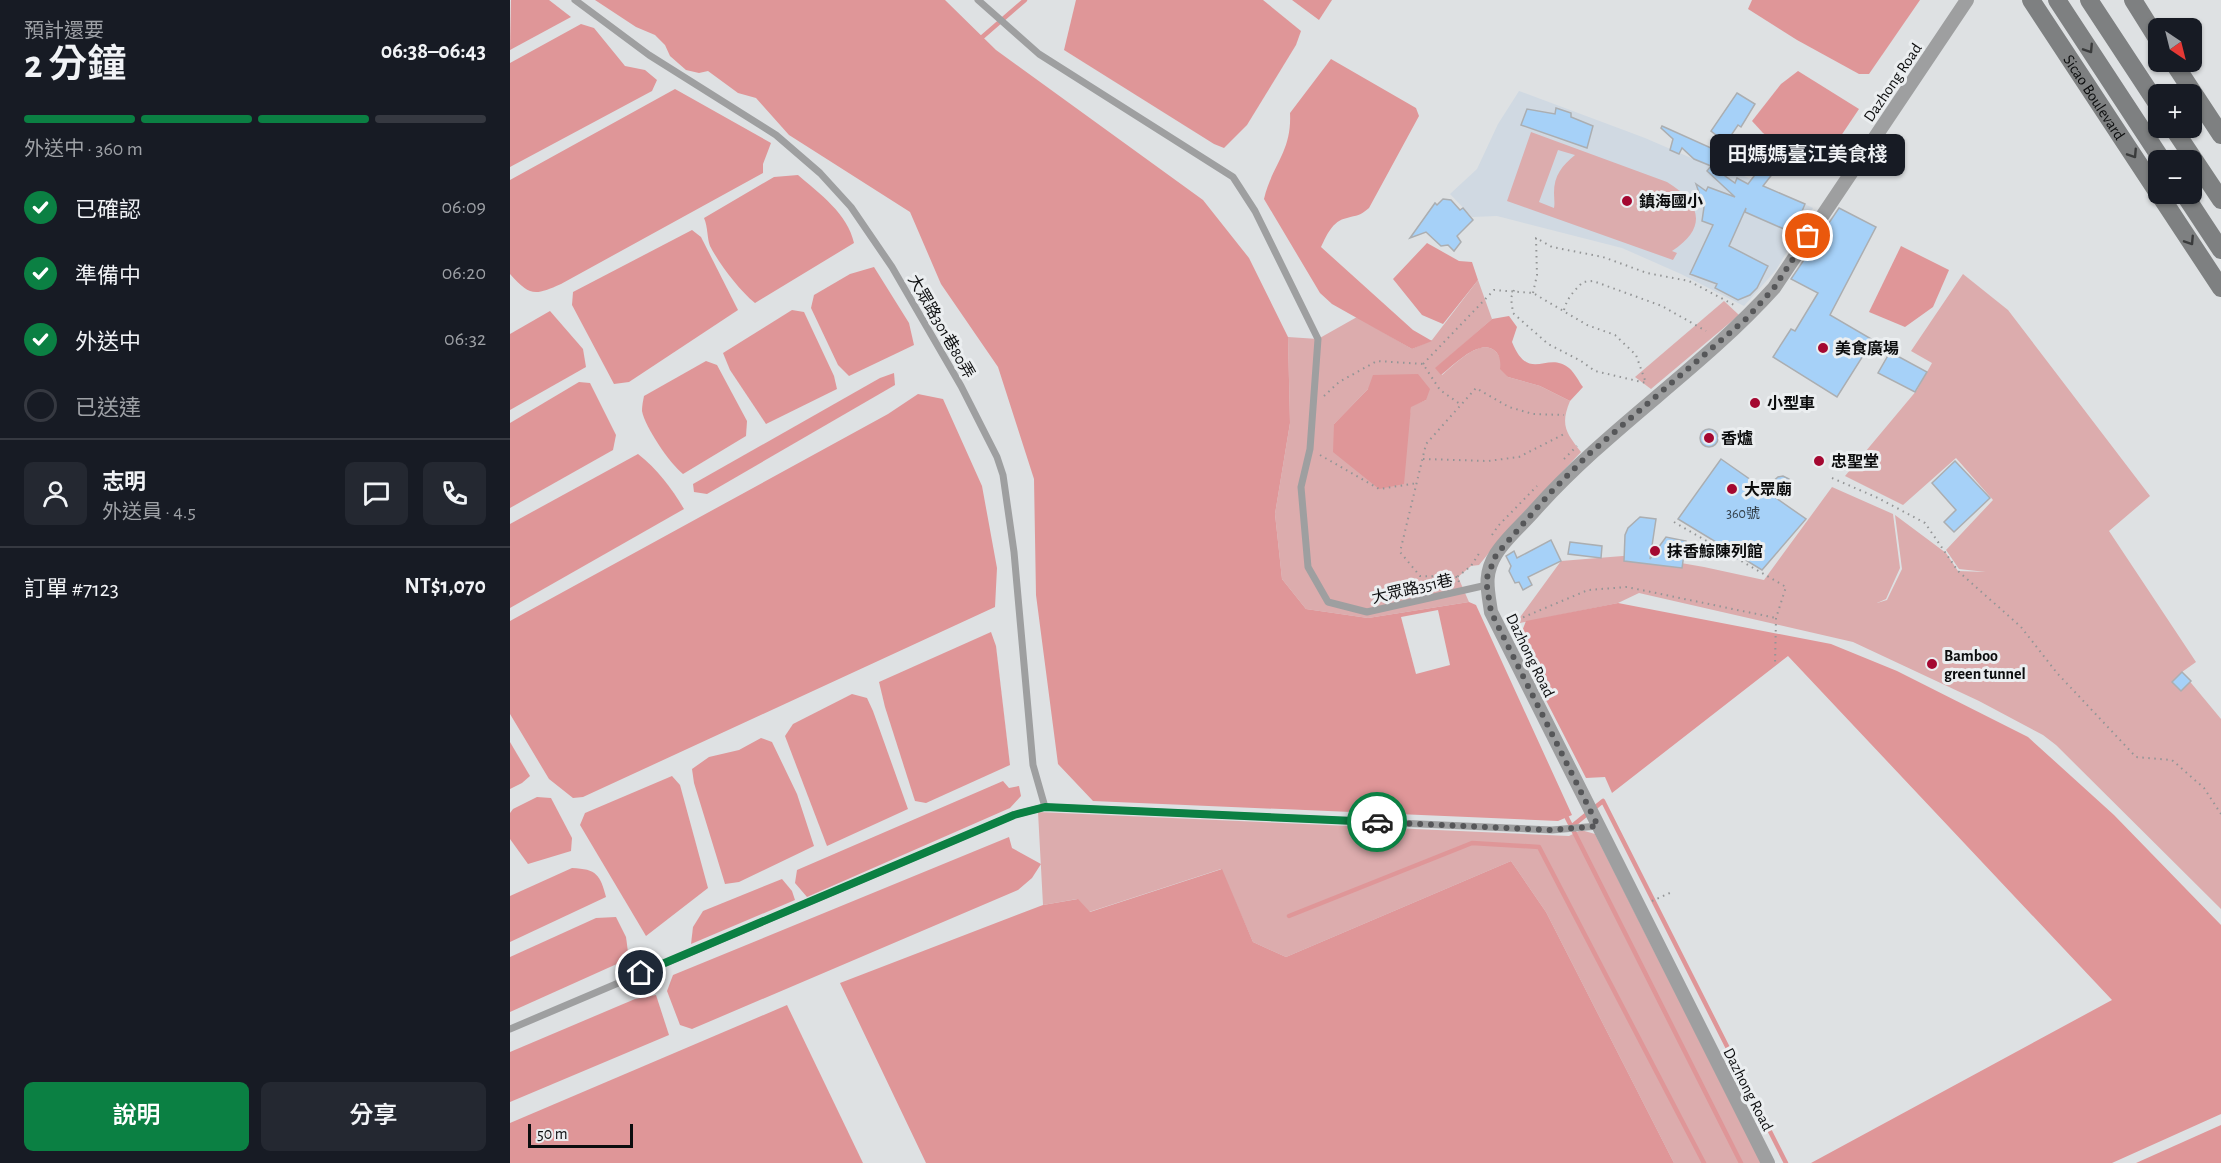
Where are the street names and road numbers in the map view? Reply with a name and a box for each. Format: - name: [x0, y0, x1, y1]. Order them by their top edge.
- street label: Dazhong Road: [1861, 40, 1925, 125]
- street label: Sicao Boulevard: [2060, 52, 2128, 143]
- street label: 大眾路301巷80弄: [905, 272, 978, 381]
- street label: 大眾路351巷: [1370, 571, 1454, 606]
- street label: Dazhong Road: [1503, 611, 1557, 700]
- street label: Dazhong Road: [1720, 1045, 1776, 1134]

